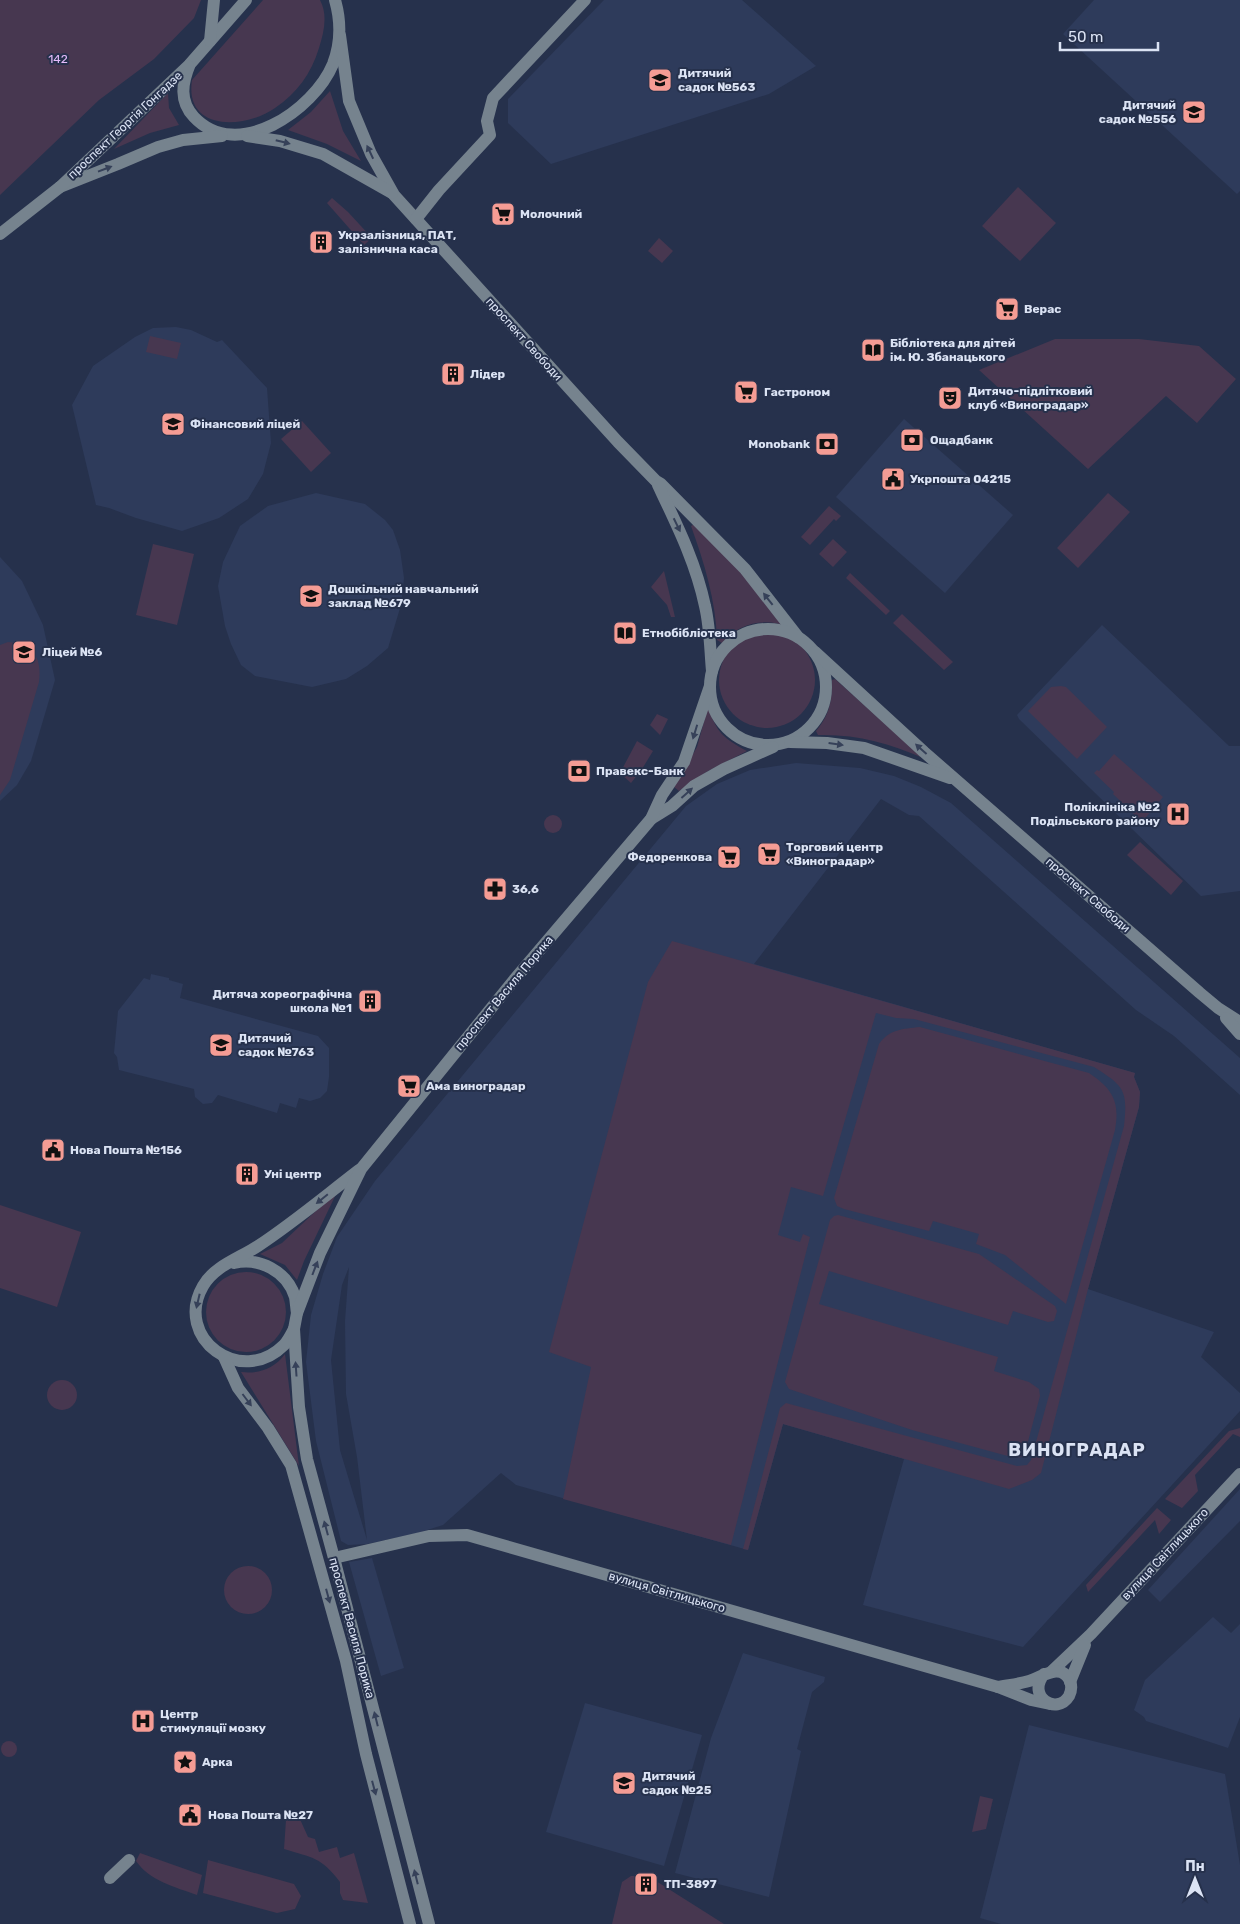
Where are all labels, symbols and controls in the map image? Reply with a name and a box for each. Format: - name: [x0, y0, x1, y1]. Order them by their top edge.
- scale bar: [1060, 20, 1158, 52]
- text: 50 m: [1068, 28, 1103, 46]
- park label: 142: [48, 52, 68, 66]
- place label: Дитячий садок №563: [678, 66, 755, 94]
- school or university icon: Дитячий садок №563: [647, 67, 673, 93]
- street label: проспект Георгія Гонгадзе: [65, 68, 185, 182]
- place label: Дитячий садок №556: [1099, 98, 1176, 126]
- school or university icon: Дитячий садок №556: [1181, 99, 1207, 125]
- one-way arrow: [276, 138, 291, 146]
- one-way arrow: [366, 145, 374, 159]
- one-way arrow: [98, 165, 113, 173]
- supermarket icon: Молочний: [490, 201, 516, 227]
- place label: Молочний: [520, 207, 583, 221]
- place label: Укрзалізниця, ПАТ, залізнична каса: [338, 228, 456, 256]
- building icon: Укрзалізниця, ПАТ, залізнична каса: [308, 229, 334, 255]
- street label: проспект Свободи: [483, 295, 565, 383]
- supermarket icon: Верас: [994, 296, 1020, 322]
- place label: Верас: [1024, 302, 1061, 316]
- place label: Бібліотека для дітей ім. Ю. Збанацького: [890, 336, 1016, 364]
- library icon: Бібліотека для дітей ім. Ю. Збанацького: [860, 337, 886, 363]
- building icon: Лідер: [440, 361, 466, 387]
- place label: Лідер: [470, 367, 506, 381]
- supermarket icon: Гастроном: [733, 379, 759, 405]
- place label: Дитячо-підлітковий клуб «Виноградар»: [968, 384, 1093, 412]
- place label: Гастроном: [764, 385, 830, 399]
- theatre icon: Дитячо-підлітковий клуб «Виноградар»: [937, 385, 963, 411]
- school or university icon: Фінансовий ліцей: [160, 411, 186, 437]
- place label: Фінансовий ліцей: [190, 417, 300, 431]
- bank icon: Ощадбанк: [899, 427, 925, 453]
- bank icon: Monobank: [814, 431, 840, 457]
- place label: Ощадбанк: [930, 433, 994, 447]
- place label: Monobank: [748, 437, 810, 451]
- public building icon: Укрпошта 04215: [880, 466, 906, 492]
- place label: Укрпошта 04215: [910, 472, 1011, 486]
- one-way arrow: [673, 518, 681, 532]
- place label: Дошкільний навчальний заклад №679: [328, 582, 479, 610]
- school or university icon: Дошкільний навчальний заклад №679: [298, 583, 324, 609]
- one-way arrow: [763, 593, 774, 606]
- library icon: Етнобібліотека: [612, 620, 638, 646]
- place label: Етнобібліотека: [642, 626, 736, 640]
- school or university icon: Ліцей №6: [11, 639, 37, 665]
- place label: Ліцей №6: [42, 645, 102, 659]
- one-way arrow: [690, 724, 698, 739]
- one-way arrow: [829, 741, 845, 749]
- one-way arrow: [915, 743, 927, 755]
- bank icon: Правекс-Банк: [566, 758, 592, 784]
- place label: Правекс-Банк: [596, 764, 684, 778]
- one-way arrow: [680, 787, 693, 798]
- place label: Поліклініка №2 Подільського району: [1030, 800, 1160, 828]
- hospital icon: Поліклініка №2 Подільського району: [1165, 801, 1191, 827]
- place label: Торговий центр «Виноградар»: [786, 840, 884, 868]
- supermarket icon: Торговий центр «Виноградар»: [756, 841, 782, 867]
- supermarket icon: Федоренкова: [716, 844, 742, 870]
- place label: Федоренкова: [627, 850, 712, 864]
- street label: проспект Свободи: [1043, 855, 1133, 935]
- pharmacy icon: 36,6: [482, 876, 508, 902]
- place label: 36,6: [512, 882, 539, 896]
- street label: проспект Василя Порика: [452, 933, 556, 1053]
- place label: Дитяча хореографічна школа №1: [213, 987, 352, 1015]
- building icon: Дитяча хореографічна школа №1: [357, 988, 383, 1014]
- place label: Дитячий садок №763: [238, 1031, 314, 1059]
- school or university icon: Дитячий садок №763: [208, 1032, 234, 1058]
- supermarket icon: Ама виноградар: [396, 1073, 422, 1099]
- place label: Ама виноградар: [426, 1079, 526, 1093]
- public building icon: Нова Пошта №156: [40, 1137, 66, 1163]
- place label: Нова Пошта №156: [70, 1143, 182, 1157]
- building icon: Уні центр: [234, 1161, 260, 1187]
- place label: Уні центр: [264, 1167, 322, 1181]
- one-way arrow: [316, 1193, 329, 1204]
- one-way arrow: [311, 1260, 319, 1275]
- one-way arrow: [194, 1293, 202, 1308]
- one-way arrow: [292, 1361, 300, 1377]
- one-way arrow: [242, 1393, 252, 1407]
- district label: ВИНОГРАДАР: [1008, 1439, 1146, 1461]
- street label: вулиця Світлицького: [1119, 1505, 1211, 1603]
- one-way arrow: [321, 1521, 329, 1536]
- street label: проспект Василя Порика: [326, 1556, 378, 1700]
- street label: вулиця Світлицького: [607, 1569, 727, 1615]
- one-way arrow: [325, 1589, 333, 1604]
- place label: Центр стимуляції мозку: [160, 1707, 266, 1735]
- hospital icon: Центр стимуляції мозку: [130, 1708, 156, 1734]
- one-way arrow: [372, 1712, 380, 1727]
- place icon: Арка: [172, 1749, 198, 1775]
- place label: Арка: [202, 1755, 233, 1769]
- place label: Дитячий садок №25: [642, 1769, 712, 1797]
- school or university icon: Дитячий садок №25: [611, 1770, 637, 1796]
- one-way arrow: [371, 1781, 379, 1796]
- public building icon: Нова Пошта №27: [177, 1802, 203, 1828]
- place label: Нова Пошта №27: [208, 1808, 313, 1822]
- north arrow: [1170, 1854, 1220, 1904]
- text: Пн: [1185, 1858, 1205, 1875]
- one-way arrow: [412, 1869, 420, 1884]
- building icon: ТП-3897: [633, 1871, 659, 1897]
- place label: ТП-3897: [664, 1877, 717, 1891]

